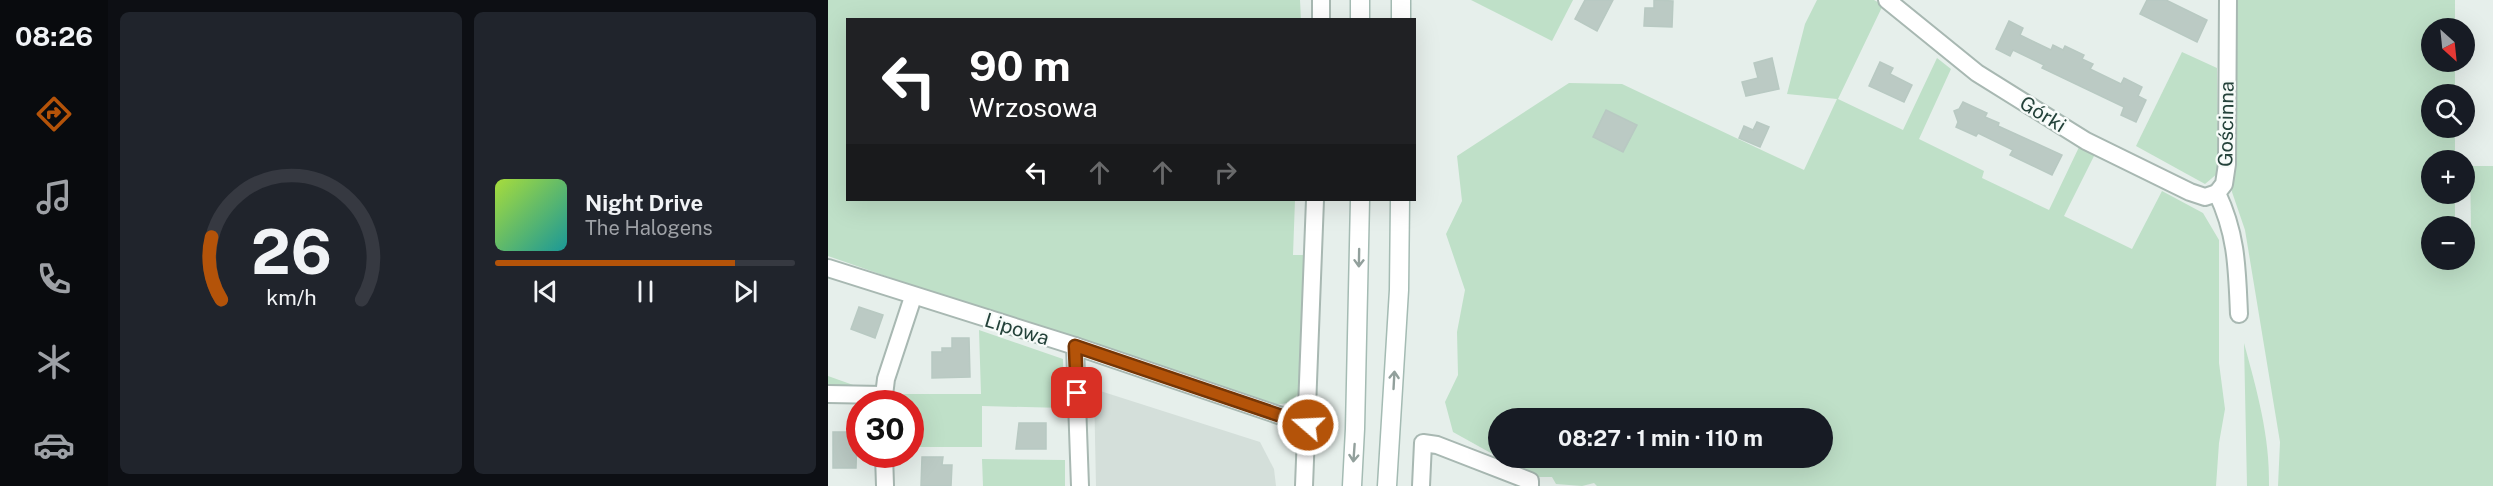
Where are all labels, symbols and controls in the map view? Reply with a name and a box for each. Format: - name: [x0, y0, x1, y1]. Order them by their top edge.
- north arrow: [2421, 18, 2475, 72]
- map controls: [2421, 18, 2475, 270]
- text: 08:26: [15, 20, 93, 52]
- text: 90 m: [969, 41, 1071, 90]
- icon: left: [870, 42, 948, 120]
- street label: Gościnna: [2213, 81, 2239, 167]
- button: search: [2421, 84, 2475, 138]
- text: Wrzosowa: [969, 91, 1098, 123]
- street label: Górki: [2015, 91, 2071, 137]
- icon: directions: [33, 93, 75, 135]
- button: +: [2421, 150, 2475, 204]
- icon: left: [1020, 156, 1053, 189]
- icon: ahead: [1083, 156, 1116, 189]
- icon: ahead: [1146, 156, 1179, 189]
- icon: right: [1209, 156, 1242, 189]
- icon: music: [33, 176, 75, 218]
- text: Night Drive: [585, 190, 703, 216]
- text: 26: [251, 215, 331, 288]
- text: The Halogens: [585, 216, 713, 240]
- button: −: [2421, 216, 2475, 270]
- one-way arrow: [1353, 247, 1365, 267]
- icon: phone: [33, 258, 75, 300]
- icon: previous: [529, 275, 562, 308]
- icon: pause: [629, 275, 662, 308]
- icon: next: [729, 275, 762, 308]
- text: km/h: [266, 285, 316, 310]
- street label: Lipowa: [982, 308, 1052, 350]
- icon: climate: [33, 341, 75, 383]
- pin: [1051, 367, 1102, 418]
- one-way arrow: [1389, 370, 1400, 390]
- icon: arrive: [1060, 376, 1093, 409]
- speed limit sign: 30: [846, 390, 924, 468]
- position arrow: [1276, 393, 1340, 457]
- icon: car: [33, 424, 75, 466]
- text: 08:27 · 1 min · 110 m: [1558, 425, 1763, 451]
- one-way arrow: [1348, 442, 1359, 462]

